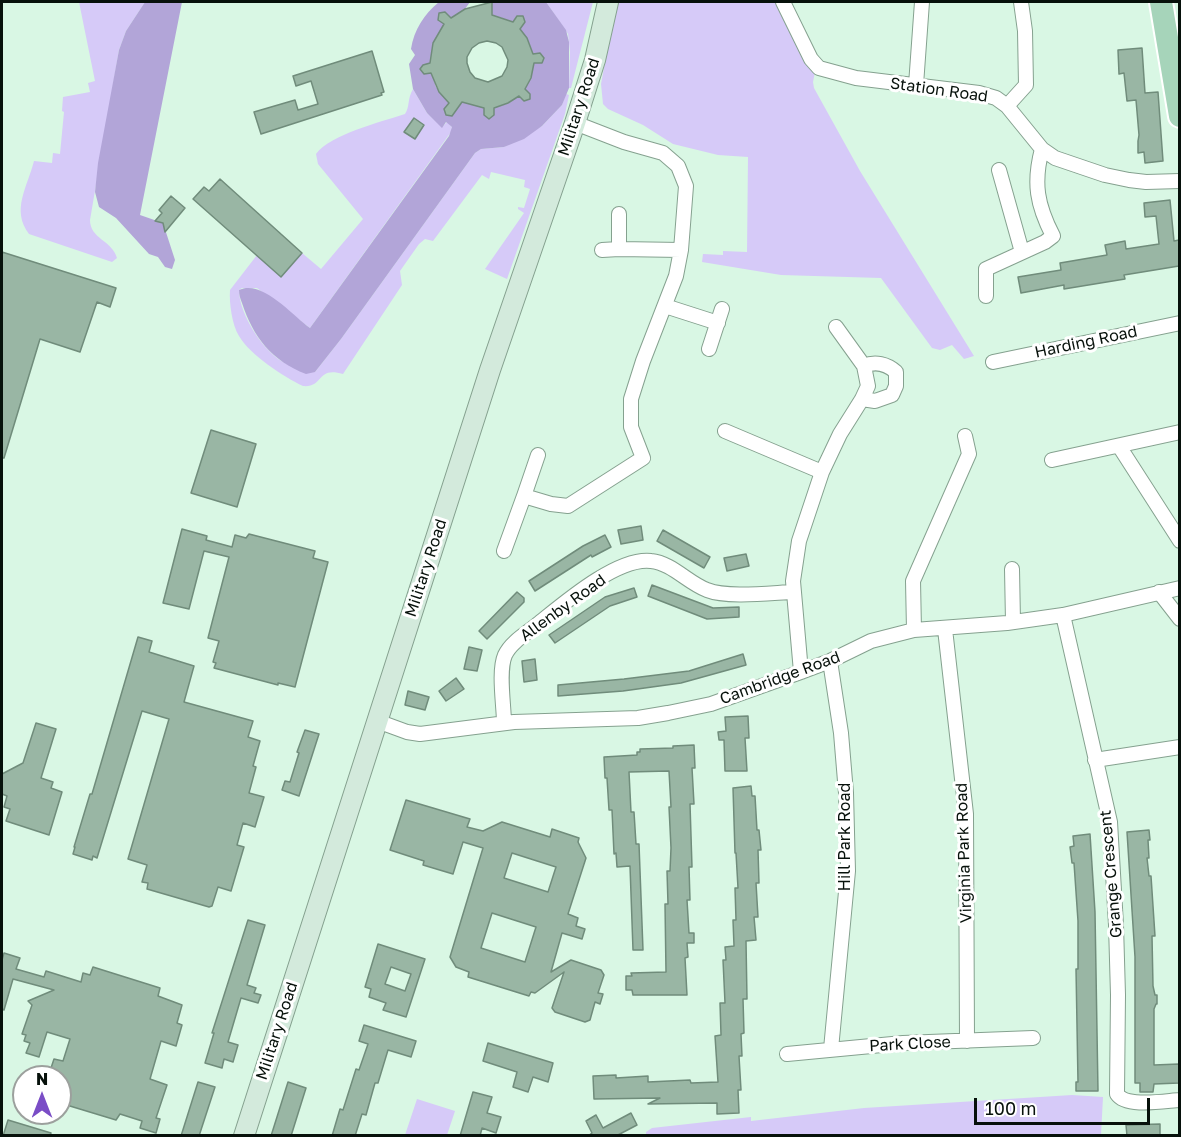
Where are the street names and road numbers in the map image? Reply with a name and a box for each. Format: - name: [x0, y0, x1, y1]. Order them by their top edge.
- street label: Military Road: [554, 56, 604, 158]
- street label: Station Road: [889, 74, 989, 106]
- street label: Harding Road: [1033, 322, 1139, 362]
- street label: Military Road: [401, 517, 451, 619]
- street label: Allenby Road: [516, 570, 610, 646]
- street label: Cambridge Road: [717, 647, 843, 709]
- street label: Hill Park Road: [835, 783, 855, 891]
- street label: Virginia Park Road: [952, 783, 976, 923]
- street label: Grange Crescent: [1096, 809, 1126, 939]
- street label: Military Road: [252, 980, 302, 1082]
- street label: Park Close: [869, 1032, 951, 1056]

